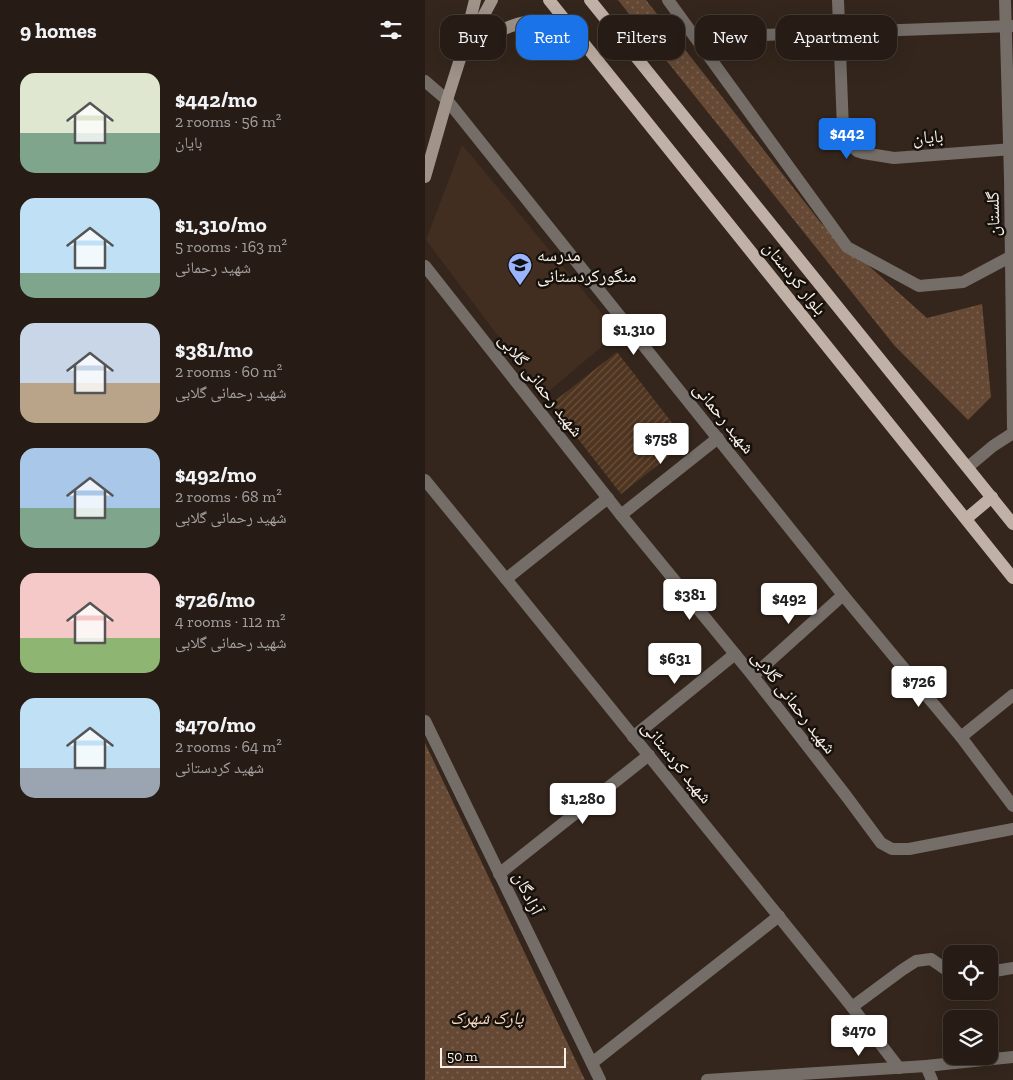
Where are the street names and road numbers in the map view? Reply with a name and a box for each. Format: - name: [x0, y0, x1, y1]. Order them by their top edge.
- street label: بایان: [912, 125, 944, 149]
- street label: گلستان: [982, 191, 1004, 237]
- street label: بلوار کردستان: [759, 237, 831, 319]
- street label: شهید رحمانی گلابی: [494, 329, 588, 441]
- street label: شهید رحمانی: [689, 378, 759, 458]
- street label: شهید رحمانی گلابی: [747, 646, 841, 758]
- street label: شهید کردستانی: [637, 716, 717, 808]
- street label: آزادگان: [508, 868, 548, 919]

